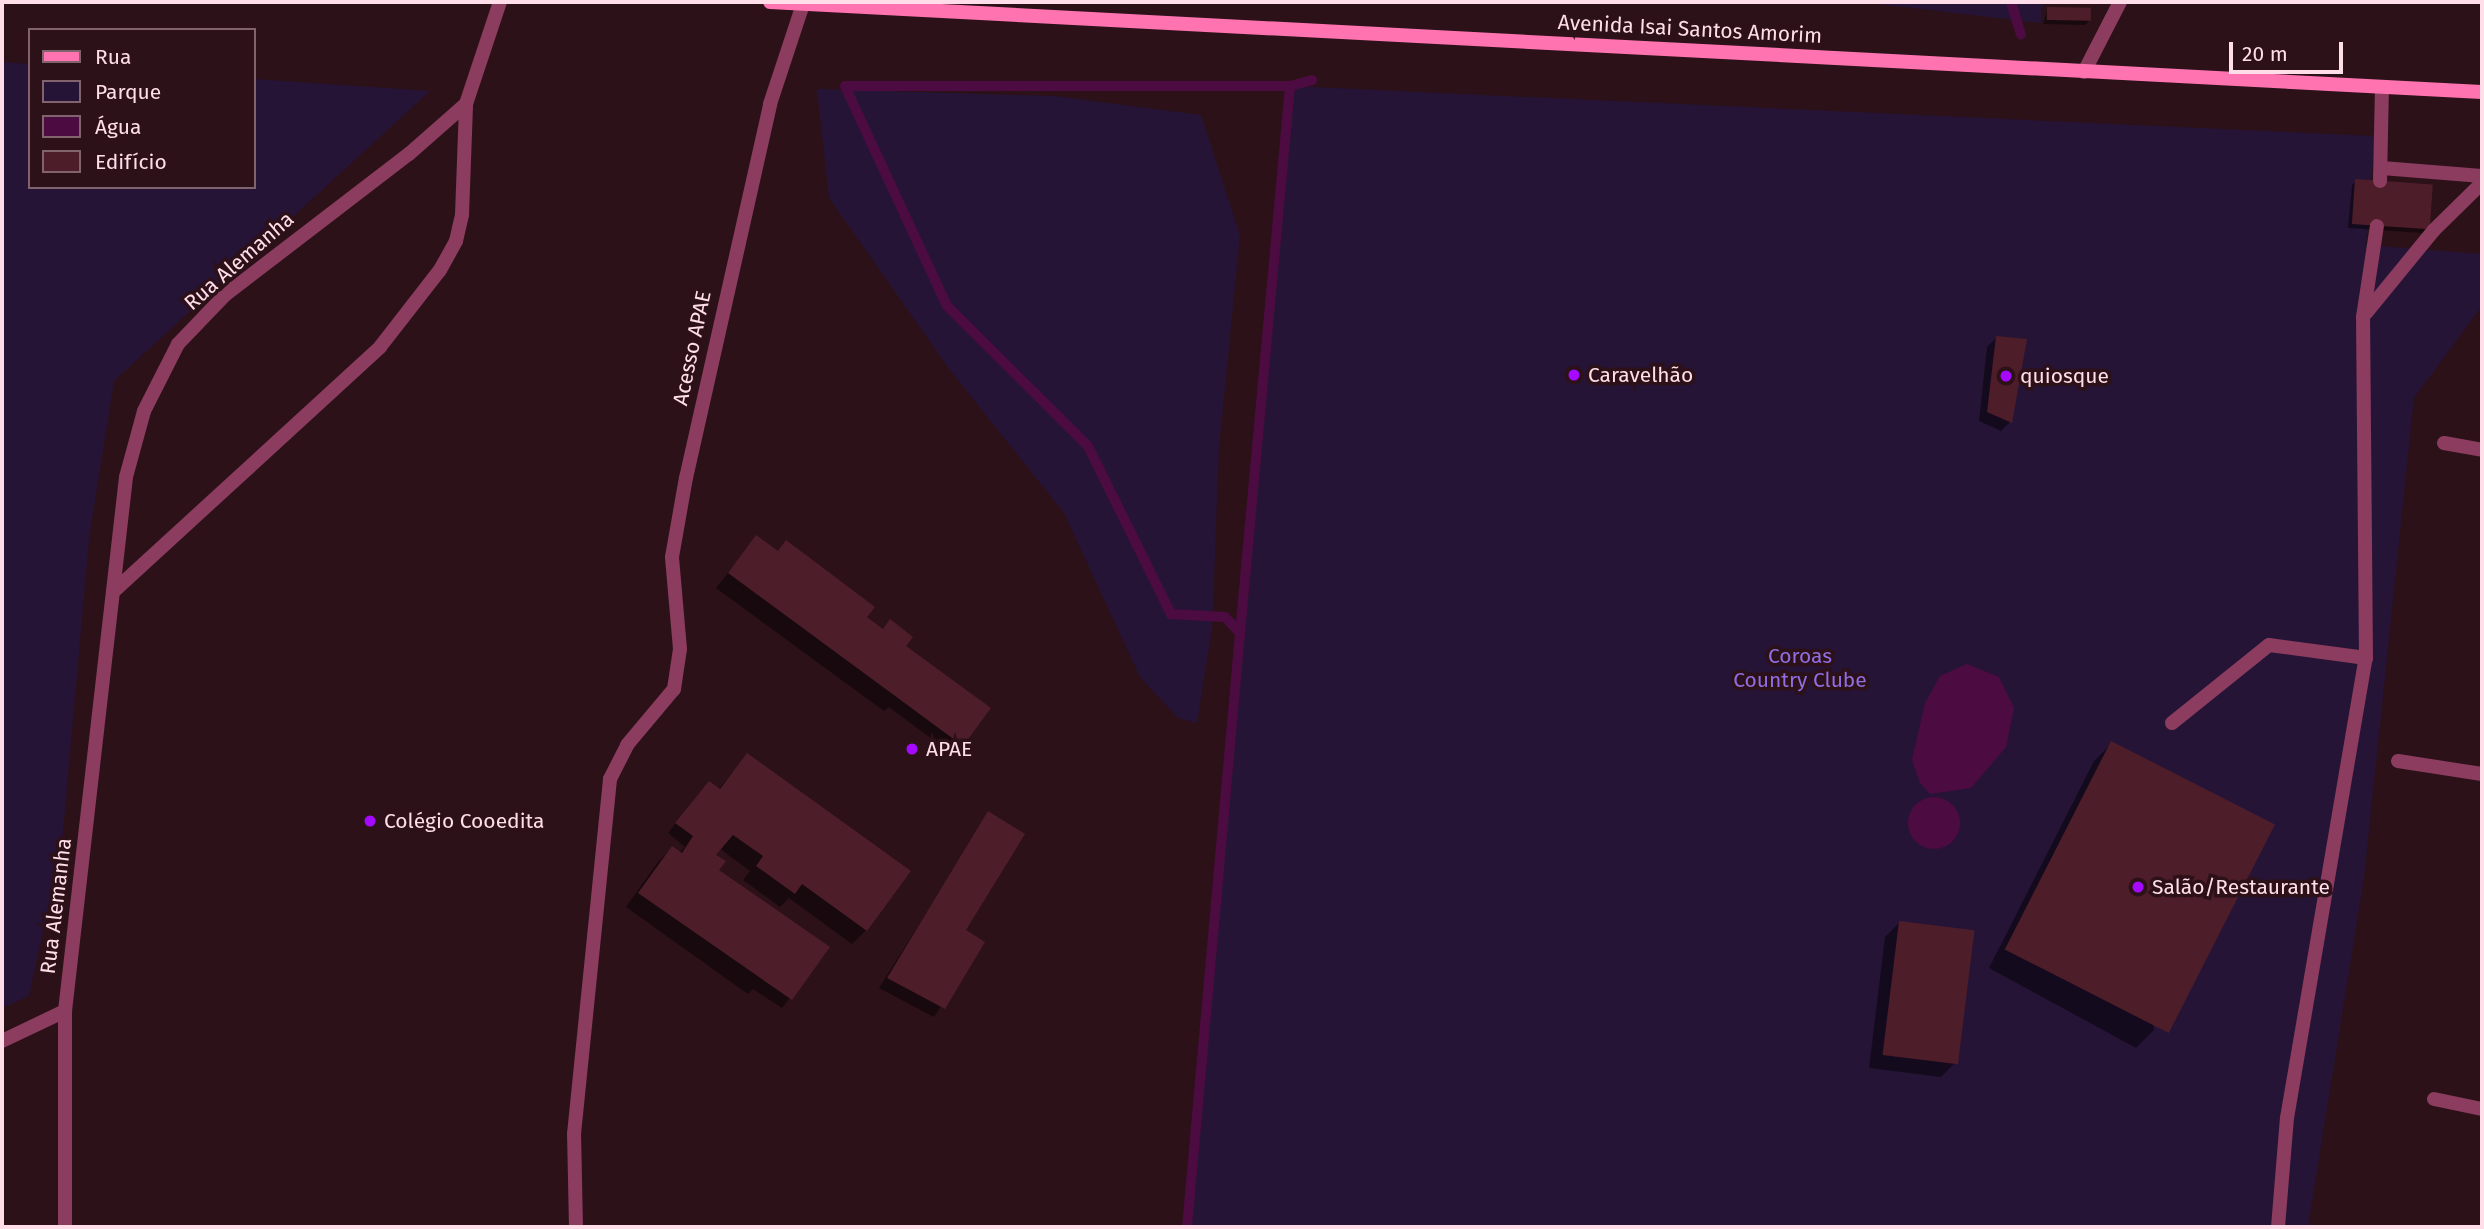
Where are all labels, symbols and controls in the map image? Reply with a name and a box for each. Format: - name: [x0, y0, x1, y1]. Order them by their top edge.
- street label: Avenida Isai Santos Amorim: [1557, 9, 1823, 49]
- legend: [28, 28, 256, 189]
- scale bar: [2232, 28, 2346, 72]
- text: 20 m: [2242, 41, 2288, 67]
- text: Rua: [95, 44, 131, 70]
- text: Parque: [95, 79, 161, 105]
- text: Água: [95, 114, 141, 140]
- text: Edifício: [95, 149, 167, 175]
- street label: Rua Alemanha: [179, 207, 299, 315]
- street label: Acesso APAE: [668, 288, 716, 408]
- place label: Caravelhão: [1588, 362, 1693, 388]
- place label: quiosque: [2020, 363, 2109, 389]
- marker: Caravelhão: [1566, 367, 1582, 383]
- marker: quiosque: [1998, 368, 2014, 384]
- park label: Coroas Country Clube: [1733, 643, 1867, 693]
- place label: APAE: [926, 736, 972, 762]
- marker: APAE: [904, 741, 920, 757]
- place label: Colégio Cooedita: [384, 808, 544, 834]
- marker: Colégio Cooedita: [362, 813, 378, 829]
- street label: Rua Alemanha: [35, 837, 77, 975]
- place label: Salão/Restaurante: [2152, 874, 2330, 900]
- marker: Salão/Restaurante: [2130, 879, 2146, 895]

